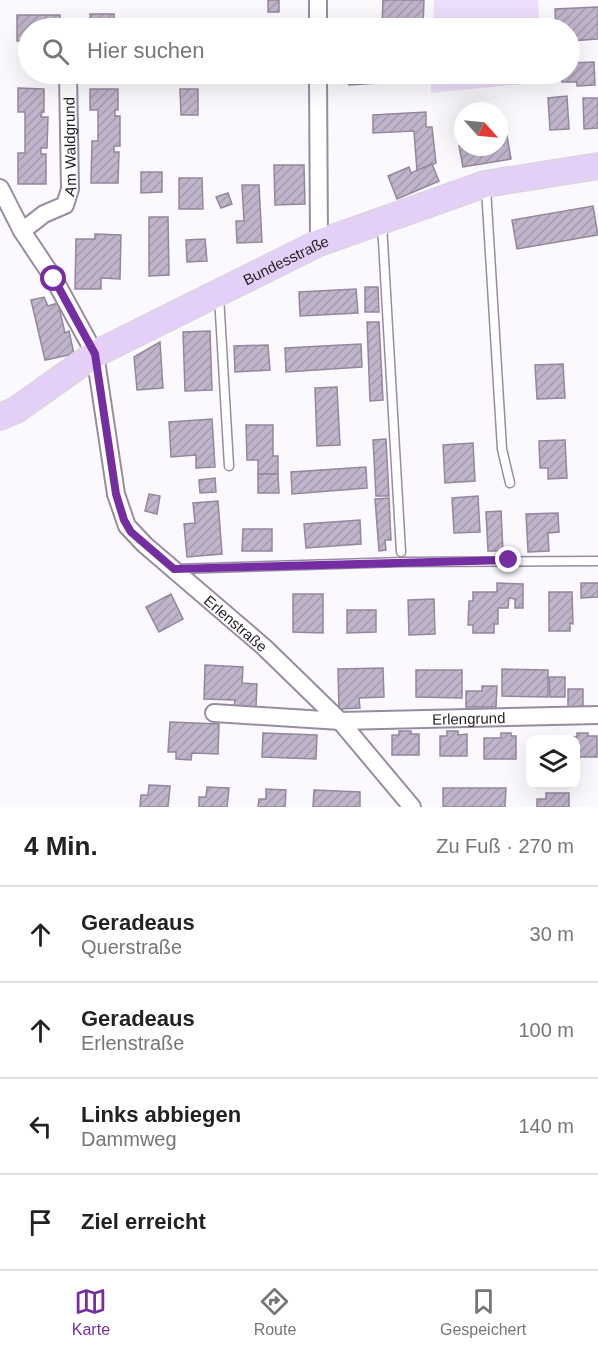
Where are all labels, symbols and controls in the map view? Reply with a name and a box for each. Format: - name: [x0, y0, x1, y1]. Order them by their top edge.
- search box: [18, 18, 580, 84]
- icon: search: [39, 35, 72, 68]
- text: Hier suchen: [87, 38, 204, 63]
- street label: Am Waldgrund: [60, 97, 79, 198]
- north arrow: [454, 102, 508, 156]
- street label: Bundesstraße: [240, 232, 331, 288]
- route start: [40, 265, 66, 291]
- route end: [495, 546, 521, 572]
- street label: Erlenstraße: [201, 591, 271, 655]
- street label: Erlengrund: [432, 709, 506, 727]
- map controls: [526, 735, 580, 789]
- button: layers: [526, 735, 580, 789]
- text: 4 Min.: [24, 831, 98, 861]
- text: Zu Fuß · 270 m: [436, 835, 574, 857]
- text: Geradeaus: [81, 910, 195, 935]
- icon: ahead: [24, 918, 57, 951]
- text: 30 m: [530, 923, 574, 945]
- text: Querstraße: [81, 936, 182, 958]
- text: Geradeaus: [81, 1006, 195, 1031]
- icon: ahead: [24, 1014, 57, 1047]
- text: 100 m: [518, 1019, 574, 1041]
- text: Erlenstraße: [81, 1032, 184, 1054]
- text: Links abbiegen: [81, 1102, 241, 1127]
- icon: left: [24, 1110, 57, 1143]
- text: 140 m: [518, 1115, 574, 1137]
- text: Dammweg: [81, 1128, 177, 1150]
- icon: arrive: [24, 1206, 57, 1239]
- text: Ziel erreicht: [81, 1209, 206, 1234]
- tab: Karte: [72, 1285, 110, 1339]
- tab: Route: [254, 1285, 296, 1339]
- tab: Gespeichert: [440, 1285, 526, 1339]

